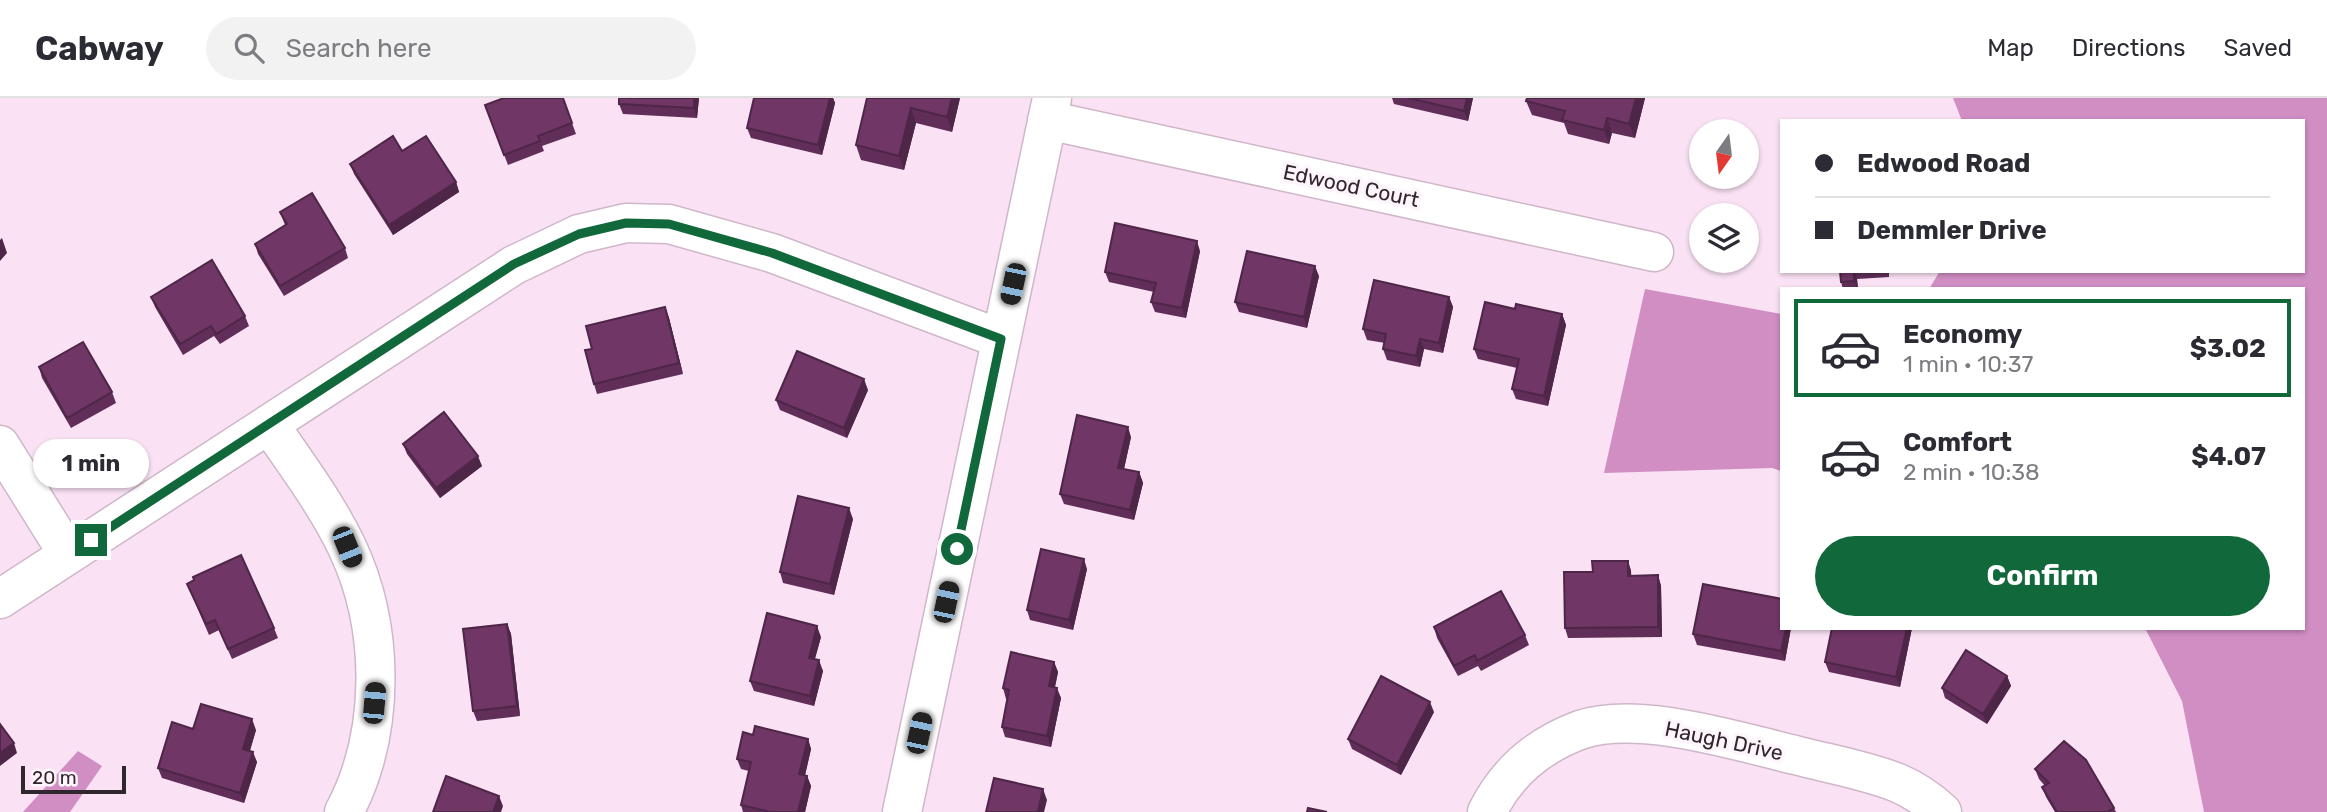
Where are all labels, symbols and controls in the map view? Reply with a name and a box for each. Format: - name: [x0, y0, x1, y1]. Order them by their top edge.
- search box: [206, 17, 696, 80]
- text: Cabway: [35, 29, 164, 68]
- icon: search: [230, 29, 268, 67]
- text: Search here: [286, 33, 432, 64]
- text: Map: [1987, 34, 2034, 62]
- text: Directions: [2072, 34, 2185, 62]
- text: Saved: [2223, 34, 2292, 62]
- north arrow: [1689, 119, 1759, 189]
- map controls: [1689, 119, 1759, 273]
- text: Edwood Road: [1857, 148, 2030, 179]
- street label: Edwood Court: [1281, 159, 1421, 212]
- button: layers: [1689, 203, 1759, 273]
- text: Demmler Drive: [1857, 215, 2047, 246]
- car: [999, 261, 1028, 307]
- icon: car: [1819, 317, 1882, 380]
- text: Economy: [1903, 319, 2022, 350]
- text: $3.02: [2190, 333, 2266, 364]
- text: 1 min · 10:37: [1903, 350, 2033, 378]
- icon: car: [1819, 425, 1882, 488]
- text: Comfort: [1903, 427, 2012, 458]
- callout: 1 min: [33, 438, 149, 488]
- text: $4.07: [2191, 441, 2266, 472]
- text: 1 min: [62, 449, 120, 477]
- text: 2 min · 10:38: [1903, 458, 2040, 486]
- route end: [75, 524, 107, 556]
- car: [330, 524, 365, 570]
- route start: [941, 533, 973, 565]
- button: Confirm: [1815, 536, 2270, 616]
- car: [932, 579, 961, 625]
- car: [362, 681, 387, 725]
- car: [905, 710, 934, 756]
- street label: Haugh Drive: [1663, 716, 1786, 765]
- scale bar: [21, 763, 126, 795]
- text: 20 m: [32, 766, 77, 789]

